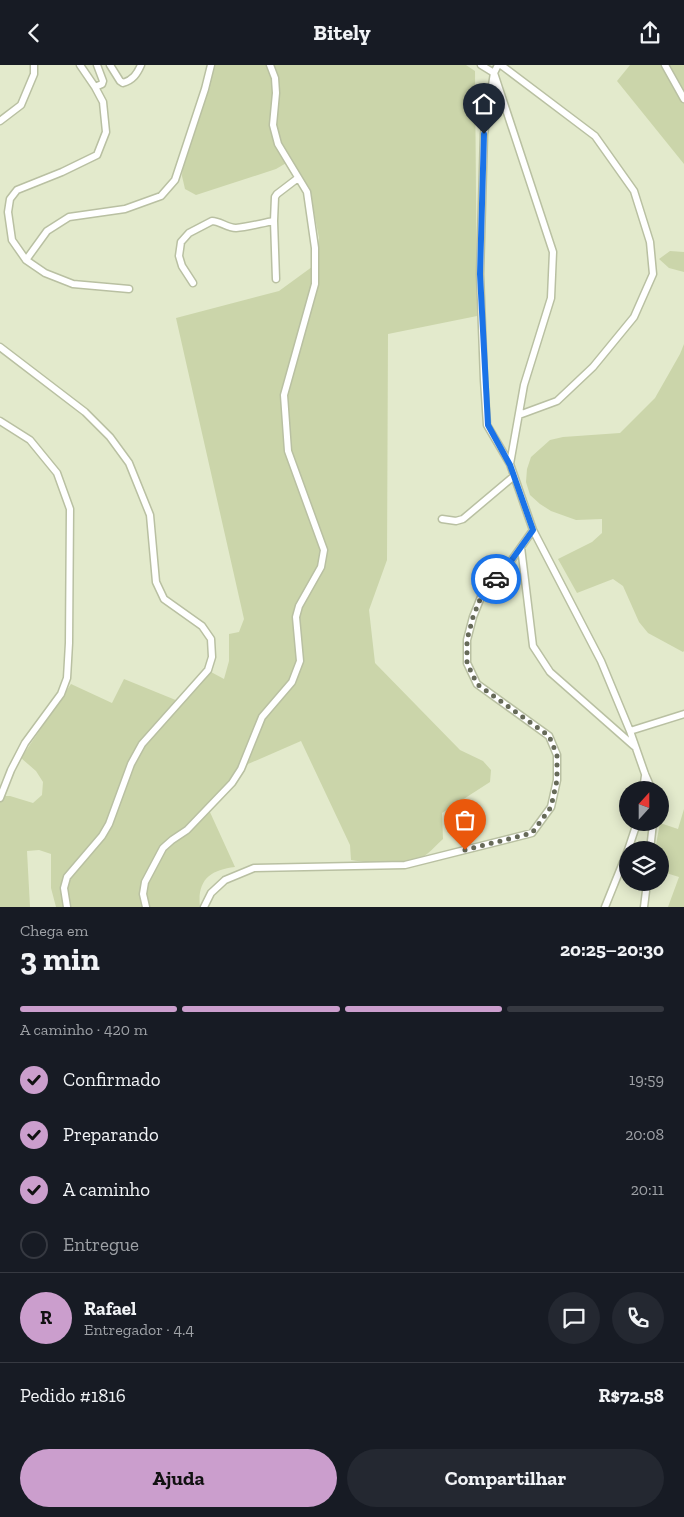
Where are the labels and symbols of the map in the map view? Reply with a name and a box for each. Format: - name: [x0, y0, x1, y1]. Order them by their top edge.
- pin: [463, 83, 505, 134]
- courier: [471, 554, 521, 604]
- north arrow: [619, 781, 669, 831]
- pin: [444, 799, 486, 850]

